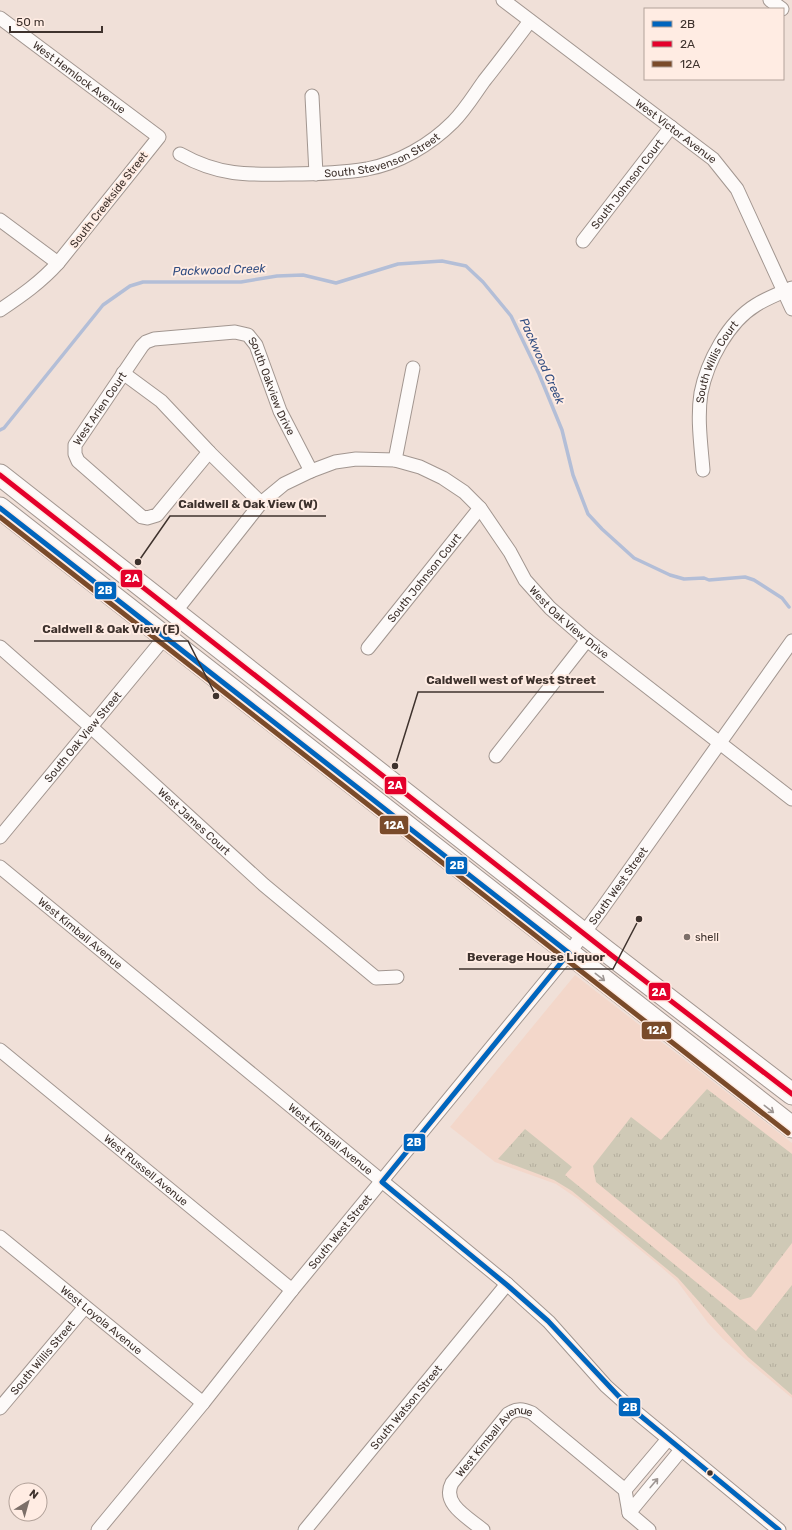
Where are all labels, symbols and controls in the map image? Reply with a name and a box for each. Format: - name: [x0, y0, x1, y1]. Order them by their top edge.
- scale bar: [10, 8, 102, 34]
- legend: [644, 8, 784, 80]
- text: 50 m: [16, 15, 44, 29]
- text: 2B: [680, 17, 695, 31]
- text: 2A: [680, 37, 695, 51]
- street label: West Hemlock Avenue: [30, 38, 128, 116]
- text: 12A: [680, 57, 700, 71]
- street label: West Victor Avenue: [633, 96, 719, 166]
- street label: South Stevenson Street: [324, 130, 443, 180]
- street label: South Johnson Court: [588, 136, 666, 232]
- street label: South Creekside Street: [67, 149, 151, 251]
- water label: Packwood Creek: [172, 261, 266, 279]
- water label: Packwood Creek: [517, 316, 568, 407]
- street label: South Willis Court: [693, 317, 741, 404]
- street label: South Oakview Drive: [245, 334, 298, 437]
- street label: West Arlen Court: [70, 369, 130, 448]
- callout: Caldwell & Oak View (W): [170, 492, 326, 516]
- text: Caldwell & Oak View (W): [178, 497, 318, 511]
- street label: South Johnson Court: [385, 530, 464, 625]
- line badge: 2A: [120, 569, 143, 588]
- text: 2A: [124, 572, 140, 585]
- line badge: 2B: [94, 581, 117, 600]
- street label: West Oak View Drive: [527, 583, 612, 661]
- text: 2B: [98, 584, 113, 597]
- callout: Caldwell & Oak View (E): [34, 617, 188, 641]
- text: Caldwell & Oak View (E): [42, 622, 180, 636]
- callout: Caldwell west of West Street: [418, 668, 604, 692]
- text: Caldwell west of West Street: [426, 673, 596, 687]
- street label: South Oak View Street: [41, 688, 124, 785]
- line badge: 2A: [384, 776, 407, 795]
- text: 2A: [387, 779, 403, 792]
- street label: West James Court: [155, 785, 234, 858]
- line badge: 12A: [379, 815, 409, 835]
- text: 12A: [384, 819, 404, 832]
- street label: South West Street: [586, 844, 651, 927]
- line badge: 2B: [445, 856, 468, 875]
- text: 2B: [450, 859, 465, 872]
- street label: West Kimball Avenue: [35, 895, 125, 972]
- place label: shell: [695, 931, 719, 944]
- marker: shell: [682, 932, 692, 942]
- callout: Beverage House Liquor: [459, 945, 613, 969]
- text: Beverage House Liquor: [467, 950, 606, 964]
- one-way arrow: [595, 973, 606, 982]
- line badge: 2A: [648, 982, 671, 1001]
- text: 2A: [651, 986, 667, 999]
- line badge: 12A: [641, 1021, 672, 1040]
- text: 12A: [647, 1024, 667, 1037]
- street label: West Kimball Avenue: [286, 1100, 375, 1177]
- one-way arrow: [763, 1105, 774, 1113]
- street label: West Russell Avenue: [101, 1132, 191, 1208]
- line badge: 2B: [403, 1133, 426, 1152]
- text: 2B: [407, 1136, 422, 1149]
- street label: South West Street: [305, 1191, 375, 1272]
- street label: West Loyola Avenue: [58, 1283, 145, 1357]
- street label: South Willis Street: [8, 1317, 78, 1397]
- street label: South Watson Street: [367, 1362, 445, 1452]
- line badge: 2B: [618, 1397, 641, 1417]
- text: 2B: [623, 1401, 638, 1414]
- street label: West Kimball Avenue: [453, 1403, 535, 1480]
- unlabelled marker: [705, 1468, 715, 1478]
- one-way arrow: [649, 1478, 658, 1489]
- north arrow: [8, 1482, 48, 1522]
- text: N: [27, 1487, 41, 1502]

